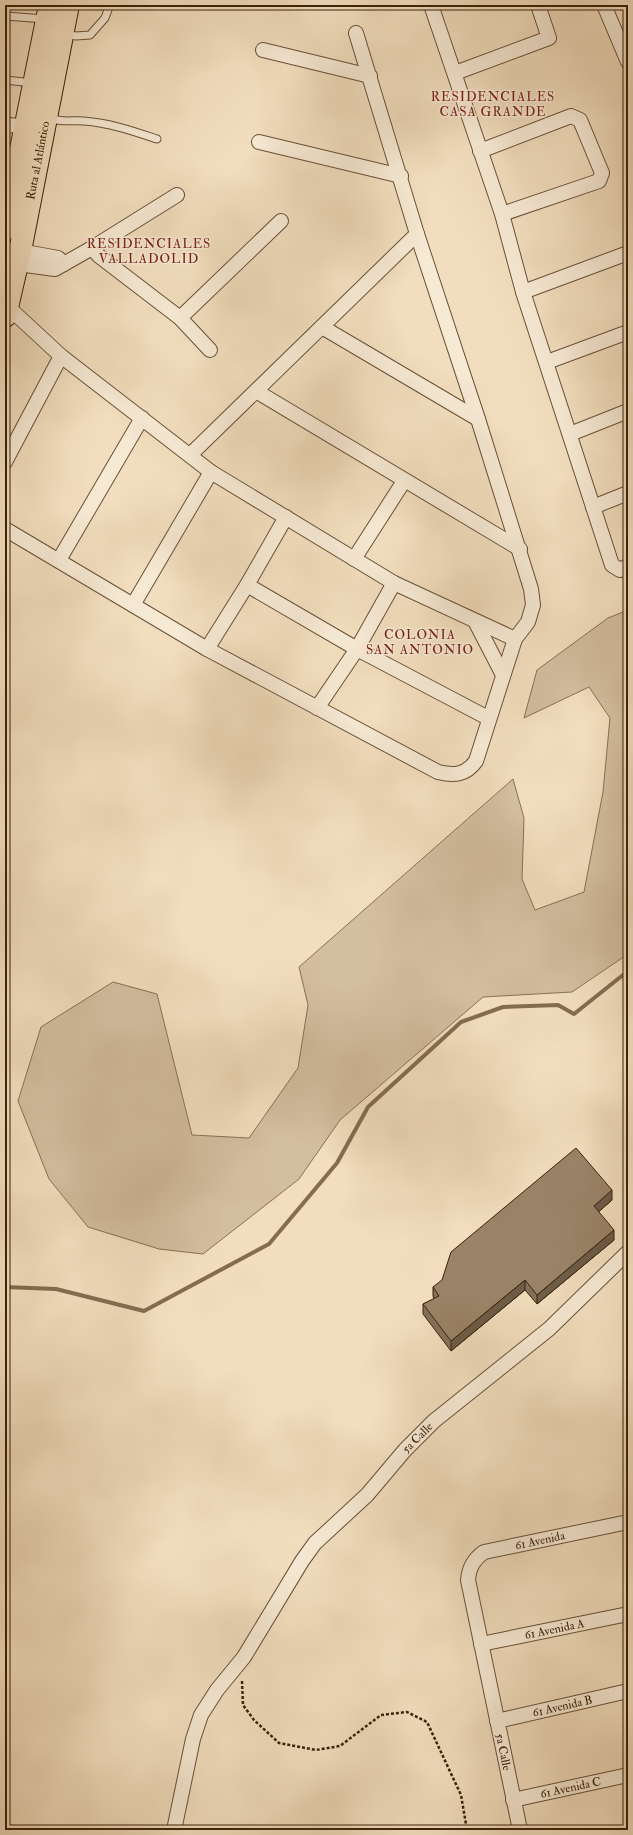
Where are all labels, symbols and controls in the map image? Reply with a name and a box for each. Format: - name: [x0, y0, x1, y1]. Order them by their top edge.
- district label: RESIDENCIALES CASA GRANDE: [431, 89, 555, 120]
- street label: Ruta al Atlántico: [23, 120, 53, 201]
- district label: RESIDENCIALES VALLADOLID: [87, 236, 211, 267]
- district label: COLONIA SAN ANTONIO: [366, 627, 474, 658]
- street label: 5a Calle: [399, 1419, 436, 1456]
- street label: 61 Avenida: [514, 1528, 567, 1553]
- street label: 61 Avenida A: [523, 1616, 586, 1642]
- street label: 61 Avenida B: [531, 1692, 594, 1720]
- street label: 5a Calle: [492, 1732, 514, 1772]
- street label: 61 Avenida C: [539, 1774, 603, 1801]

